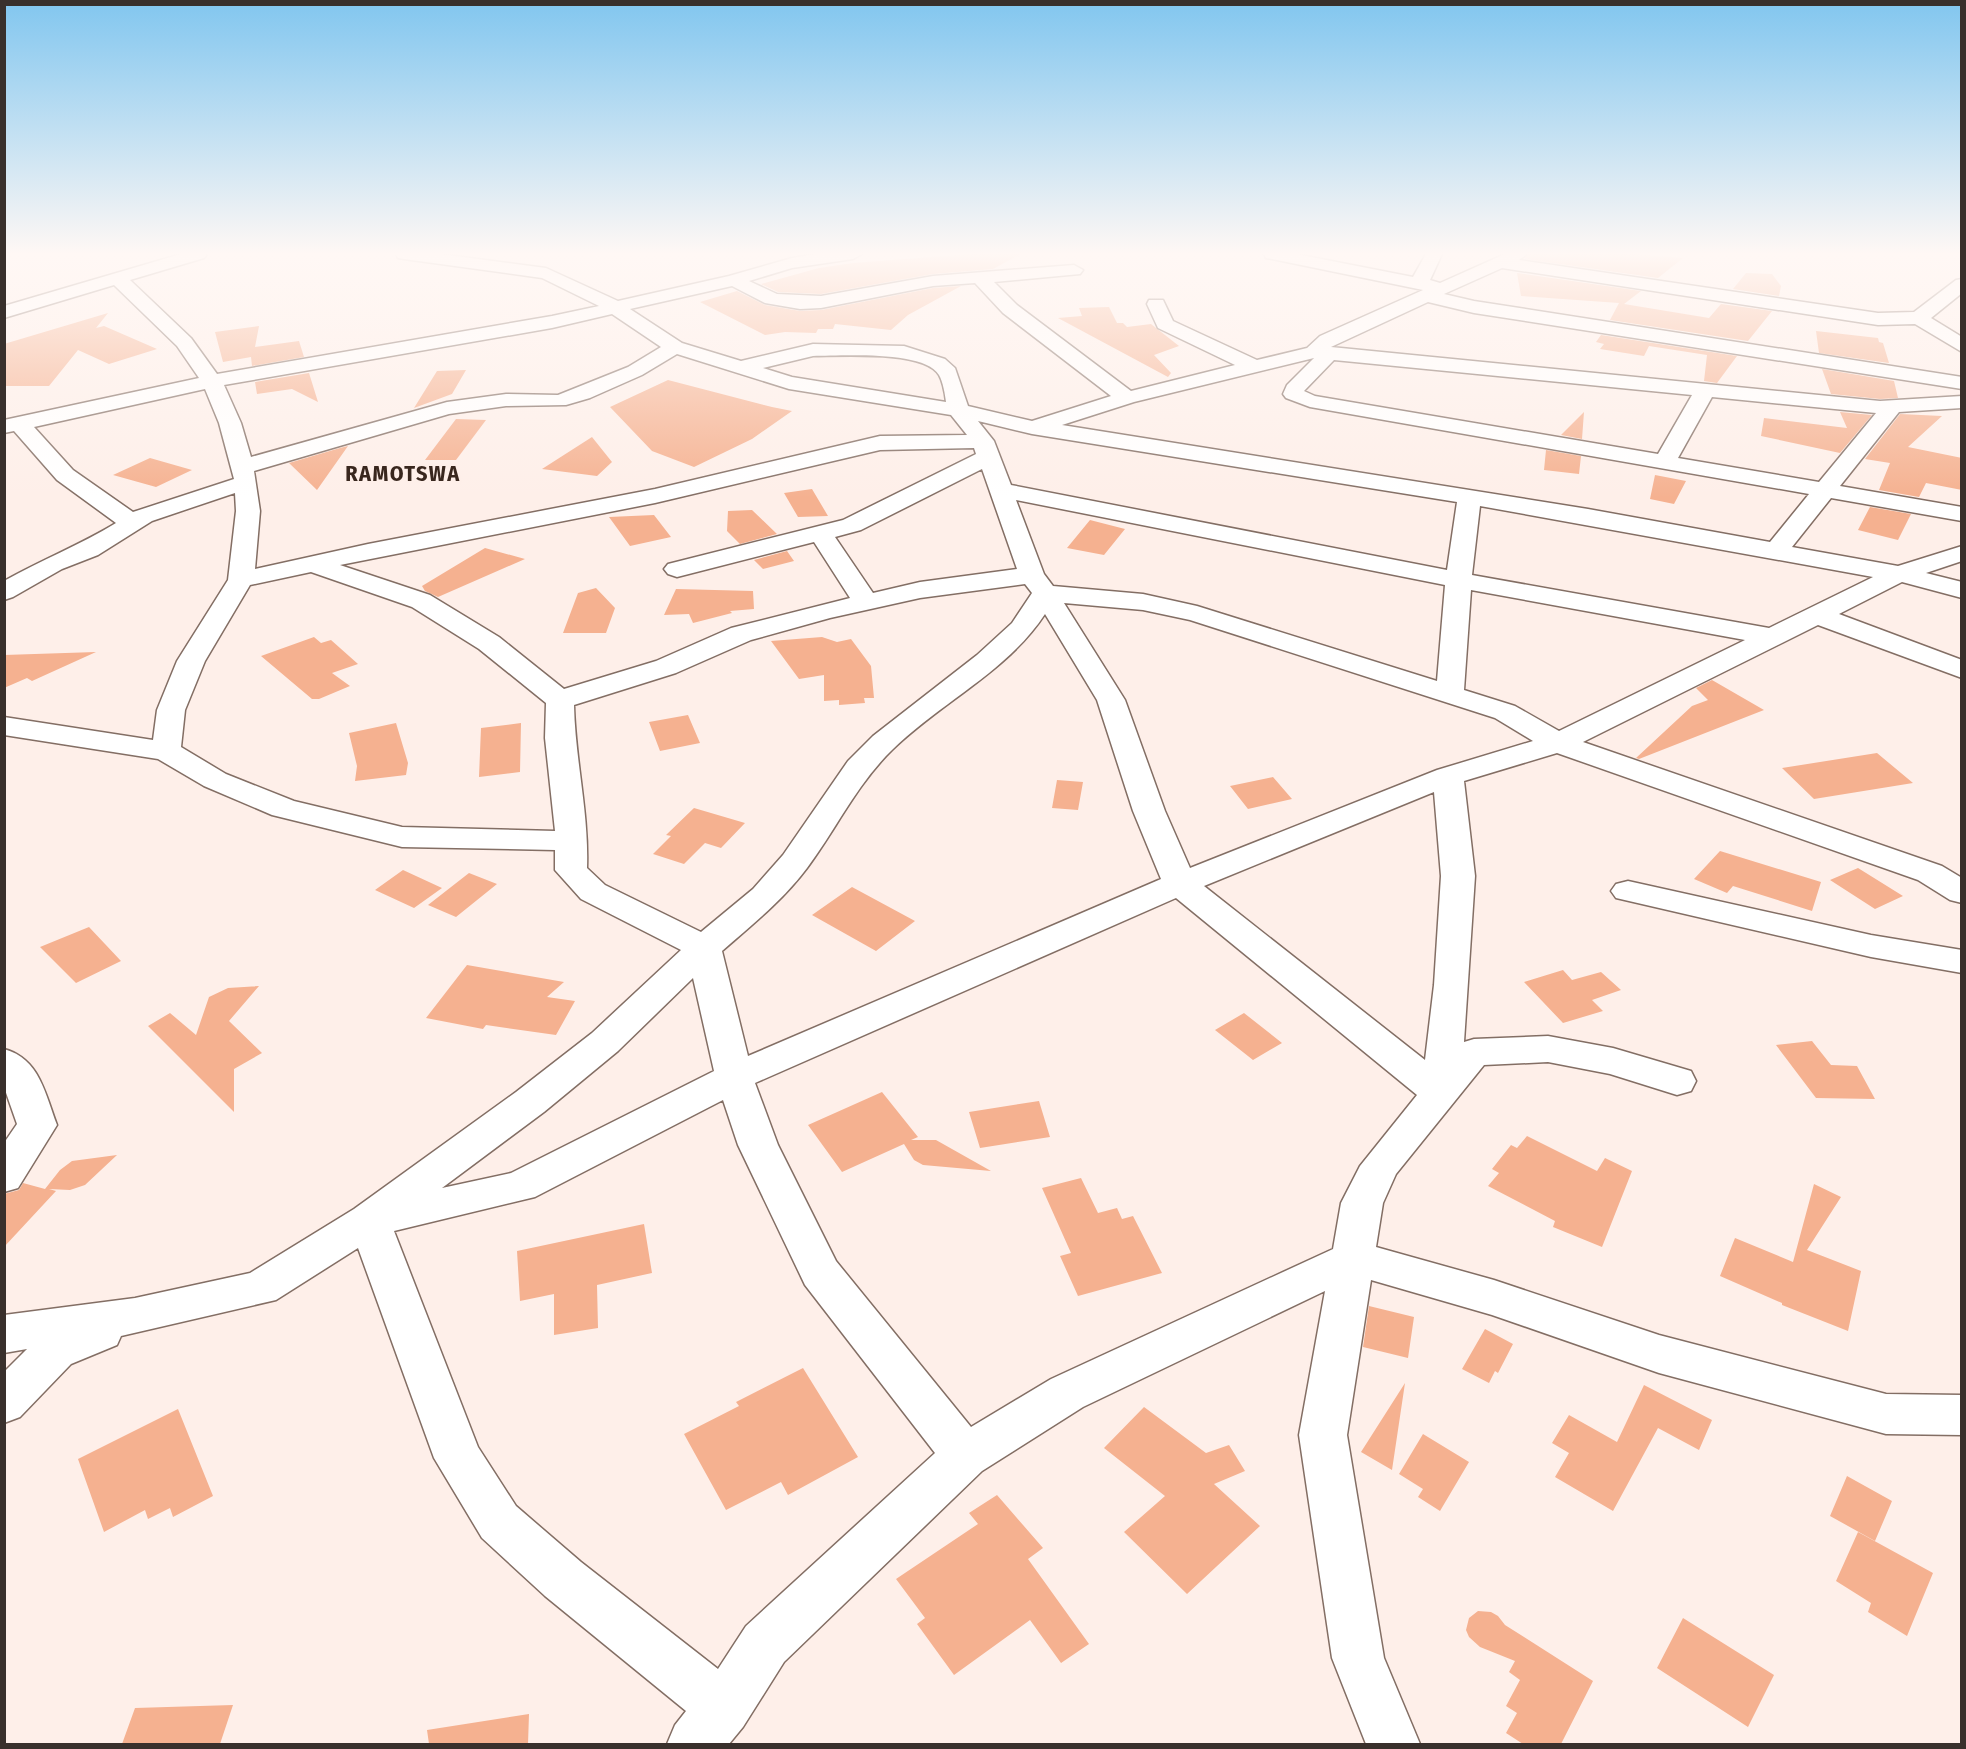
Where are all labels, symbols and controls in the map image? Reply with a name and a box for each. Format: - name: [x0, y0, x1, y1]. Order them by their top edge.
- district label: RAMOTSWA: [345, 460, 461, 487]

